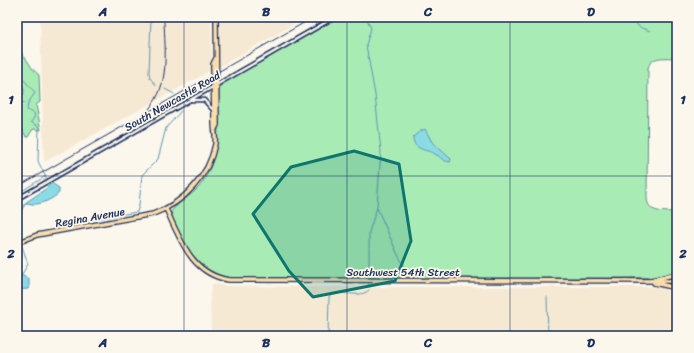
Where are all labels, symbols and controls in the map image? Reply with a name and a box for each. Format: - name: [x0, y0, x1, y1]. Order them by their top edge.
- text: A: [98, 0, 107, 23]
- text: B: [262, 0, 271, 23]
- text: C: [423, 0, 433, 23]
- text: D: [587, 0, 595, 23]
- street label: South Newcastle Road: [121, 66, 225, 137]
- text: 1: [8, 88, 14, 111]
- text: 1: [680, 88, 686, 111]
- street label: Regina Avenue: [54, 202, 127, 233]
- text: 2: [6, 242, 15, 265]
- text: 2: [678, 242, 687, 265]
- street label: Southwest 54th Street: [346, 263, 460, 282]
- text: A: [98, 331, 107, 353]
- text: B: [262, 331, 271, 353]
- text: C: [423, 331, 433, 353]
- text: D: [587, 331, 595, 353]

